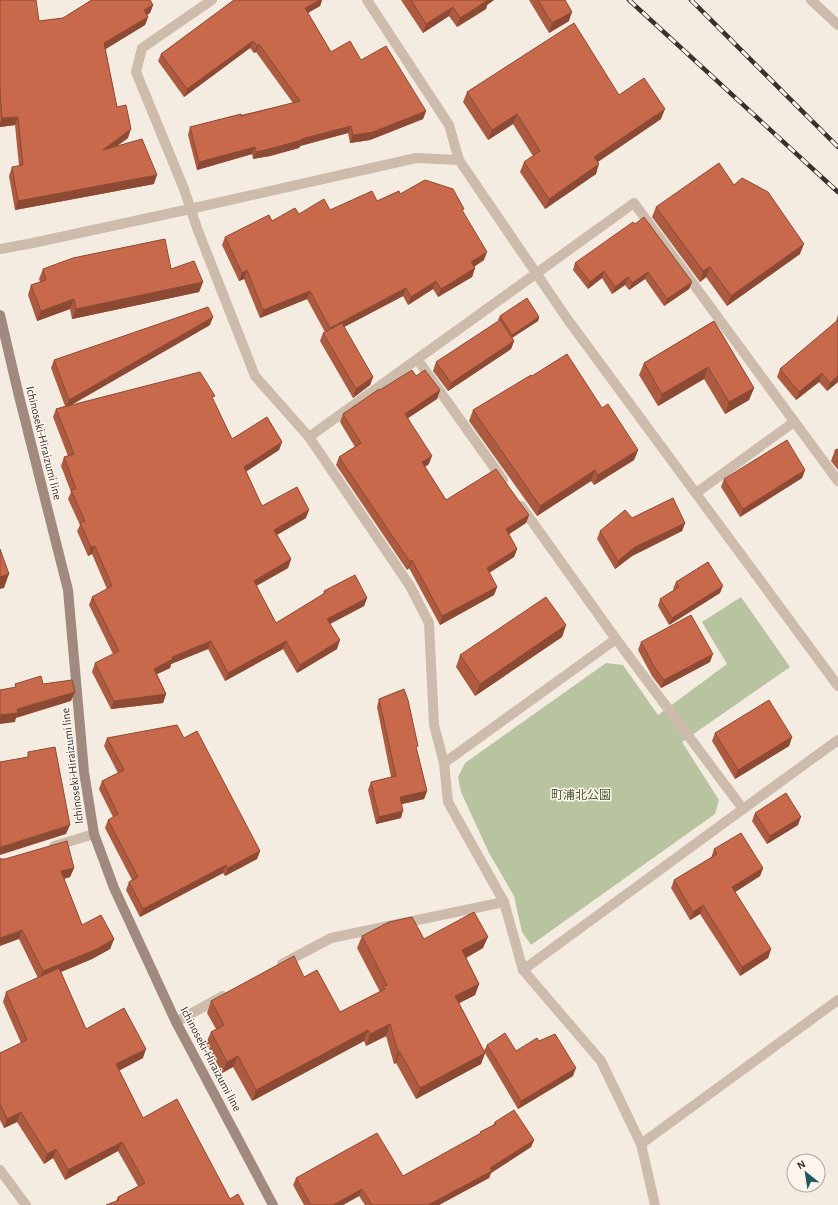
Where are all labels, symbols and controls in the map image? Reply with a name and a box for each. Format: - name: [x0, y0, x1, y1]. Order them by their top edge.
- street label: Ichinoseki-Hiraizumi line: [24, 385, 64, 501]
- street label: Ichinoseki-Hiraizumi line: [59, 707, 85, 825]
- park label: 町浦北公園: [551, 788, 611, 801]
- street label: Ichinoseki-Hiraizumi line: [178, 1005, 244, 1113]
- north arrow: [786, 1153, 826, 1193]
- text: N: [795, 1158, 807, 1171]

